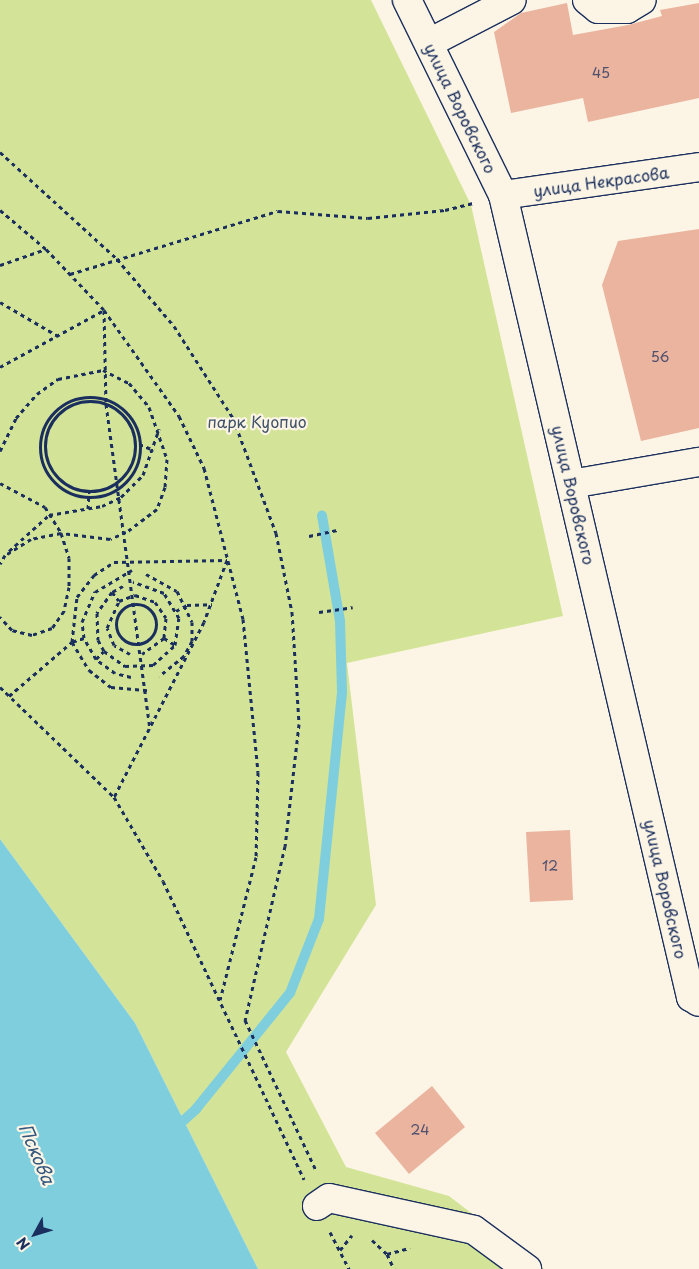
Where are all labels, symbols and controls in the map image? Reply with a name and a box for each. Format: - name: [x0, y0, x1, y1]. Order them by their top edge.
- street label: улица Воровского: [421, 39, 501, 177]
- house number: 45: [592, 65, 610, 81]
- street label: улица Некрасова: [531, 162, 671, 200]
- house number: 56: [651, 349, 669, 365]
- park label: парк Куопио: [207, 411, 307, 431]
- street label: улица Воровского: [549, 423, 599, 567]
- street label: улица Воровского: [641, 817, 691, 961]
- house number: 12: [542, 858, 558, 874]
- water label: Пскова: [15, 1120, 59, 1188]
- house number: 24: [411, 1122, 429, 1138]
- north arrow: [10, 1209, 60, 1259]
- text: N: [11, 1233, 35, 1255]

